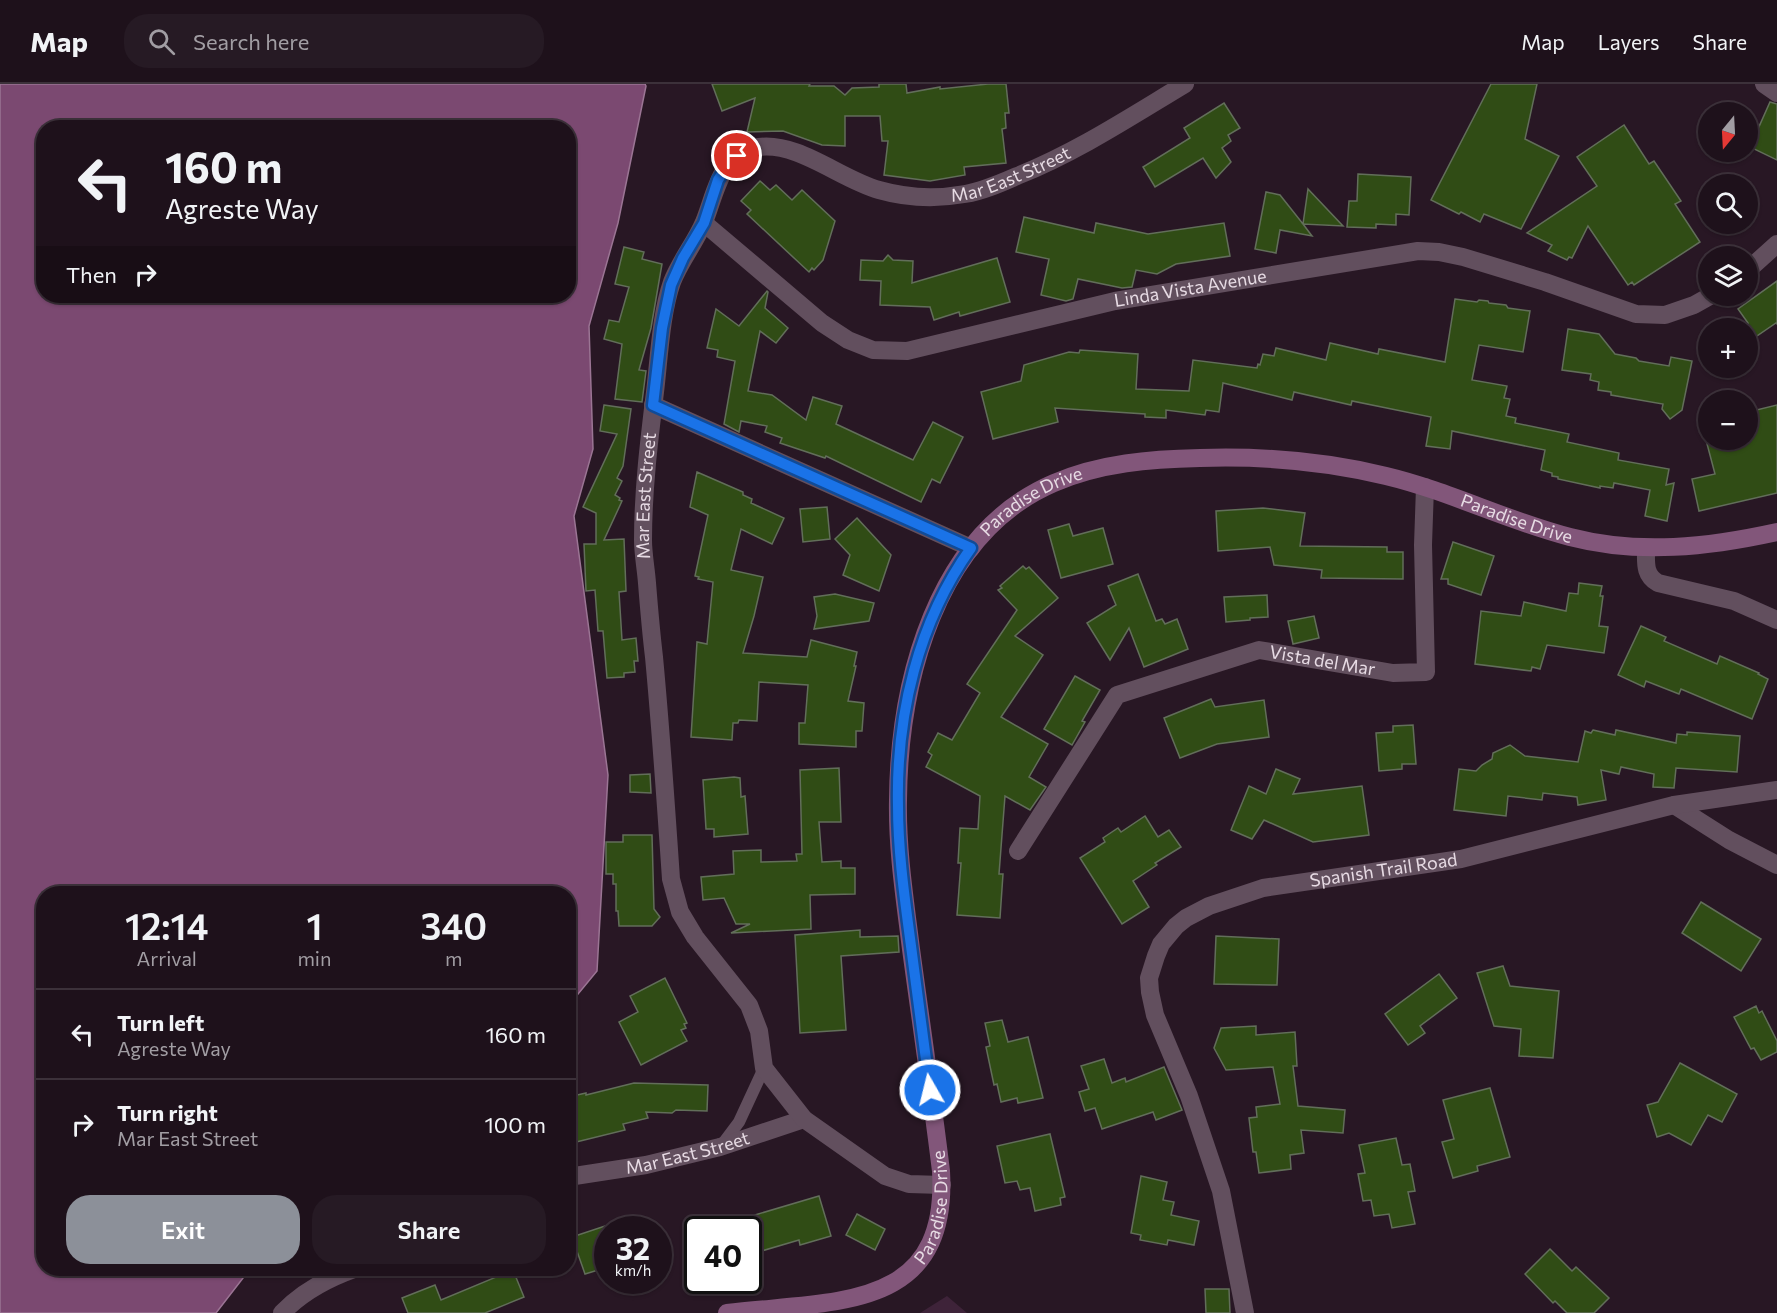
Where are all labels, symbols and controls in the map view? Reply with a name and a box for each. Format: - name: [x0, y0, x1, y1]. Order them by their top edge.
- search box: [124, 14, 544, 68]
- text: Map: [30, 24, 88, 58]
- icon: search: [145, 25, 178, 58]
- text: Search here: [193, 28, 309, 55]
- text: Map: [1521, 29, 1565, 54]
- text: Layers: [1598, 29, 1660, 54]
- text: Share: [1693, 29, 1747, 54]
- north arrow: [1698, 102, 1758, 162]
- map controls: [1698, 102, 1758, 450]
- pin: [711, 130, 762, 181]
- icon: arrive: [720, 139, 753, 172]
- text: 160 m: [165, 140, 283, 192]
- street label: Mar East Street: [949, 141, 1074, 206]
- icon: left: [66, 144, 144, 222]
- button: search: [1698, 174, 1758, 234]
- text: Agreste Way: [165, 192, 319, 225]
- button: layers: [1698, 246, 1758, 306]
- icon: right: [129, 258, 162, 291]
- text: Then: [66, 261, 117, 288]
- street label: Linda Vista Avenue: [1112, 264, 1268, 311]
- button: +: [1698, 318, 1758, 378]
- button: −: [1698, 390, 1758, 450]
- street label: Mar East Street: [631, 431, 660, 560]
- street label: Paradise Drive: [975, 461, 1085, 540]
- street label: Paradise Drive: [1458, 489, 1575, 547]
- street label: Vista del Mar: [1268, 640, 1377, 680]
- street label: Spanish Trail Road: [1308, 848, 1459, 891]
- text: 12:14: [125, 903, 208, 947]
- text: 1: [306, 903, 322, 947]
- text: 340: [420, 903, 487, 947]
- text: Arrival: [136, 946, 197, 970]
- text: min: [297, 946, 331, 970]
- text: m: [445, 946, 462, 970]
- text: Turn left: [117, 1009, 204, 1036]
- icon: left: [66, 1018, 99, 1051]
- text: 160 m: [485, 1021, 546, 1048]
- text: Agreste Way: [117, 1036, 231, 1060]
- position arrow: [898, 1058, 962, 1122]
- text: Turn right: [117, 1099, 218, 1126]
- icon: right: [66, 1108, 99, 1141]
- text: 100 m: [484, 1111, 546, 1138]
- text: Mar East Street: [117, 1126, 258, 1150]
- street label: Mar East Street: [624, 1126, 752, 1178]
- street label: Paradise Drive: [909, 1149, 951, 1268]
- button: Exit: [66, 1195, 300, 1264]
- button: Share: [312, 1195, 546, 1264]
- speed limit sign: 40: [684, 1216, 762, 1294]
- text: 32: [616, 1229, 650, 1266]
- text: km/h: [615, 1261, 651, 1279]

